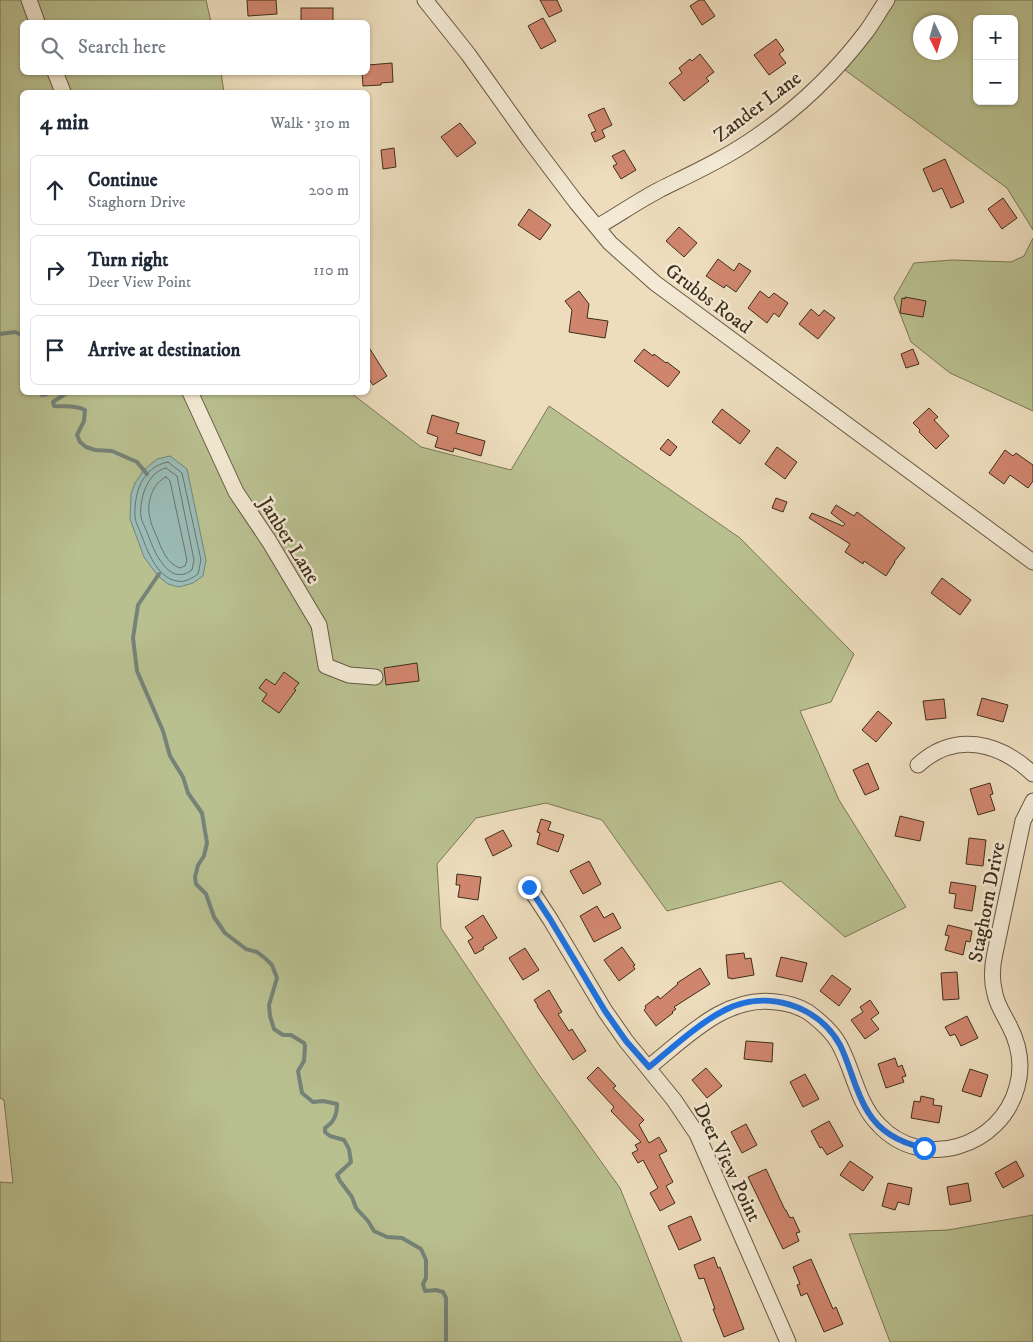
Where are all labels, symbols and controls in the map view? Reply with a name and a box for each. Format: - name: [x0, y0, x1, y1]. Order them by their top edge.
- north arrow: [913, 15, 958, 60]
- map controls: [973, 15, 1018, 105]
- button: +: [973, 15, 1018, 60]
- search box: [20, 20, 370, 75]
- icon: search: [38, 34, 66, 62]
- text: Search here: [78, 36, 166, 59]
- button: −: [973, 60, 1018, 105]
- street label: Zander Lane: [709, 66, 807, 148]
- text: 4 min: [40, 110, 89, 136]
- text: Walk · 310 m: [270, 113, 350, 133]
- text: Continue: [88, 169, 158, 192]
- icon: ahead: [41, 176, 69, 204]
- text: 200 m: [308, 180, 349, 200]
- text: Staghorn Drive: [88, 192, 186, 212]
- text: Turn right: [88, 249, 168, 272]
- icon: right: [41, 256, 69, 284]
- street label: Grubbs Road: [660, 258, 756, 340]
- text: 110 m: [313, 260, 349, 280]
- text: Deer View Point: [88, 272, 191, 292]
- icon: arrive: [41, 336, 69, 364]
- text: Arrive at destination: [88, 339, 240, 362]
- street label: Janber Lane: [251, 491, 325, 589]
- street label: Staghorn Drive: [964, 840, 1011, 965]
- route end: [518, 876, 541, 899]
- street label: Deer View Point: [687, 1099, 766, 1226]
- route start: [913, 1137, 936, 1160]

